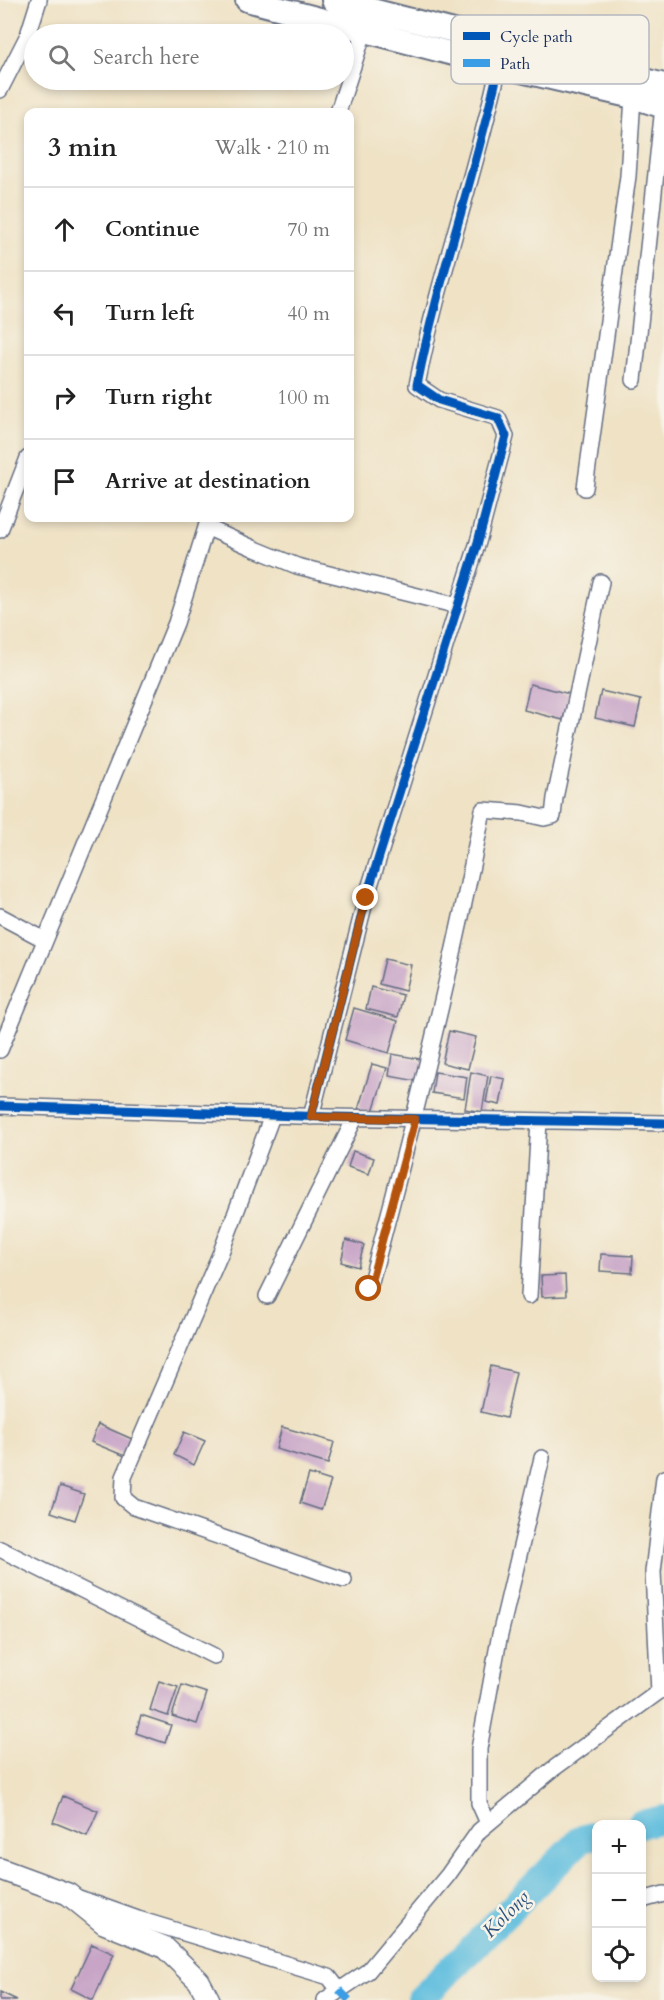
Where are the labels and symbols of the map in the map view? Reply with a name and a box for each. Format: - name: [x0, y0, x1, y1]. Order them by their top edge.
- legend: [451, 15, 649, 84]
- text: Cycle path: [500, 26, 573, 48]
- text: Path: [500, 53, 530, 75]
- route end: [352, 884, 378, 910]
- route start: [355, 1275, 381, 1301]
- water label: Kolong: [476, 1884, 536, 1944]

